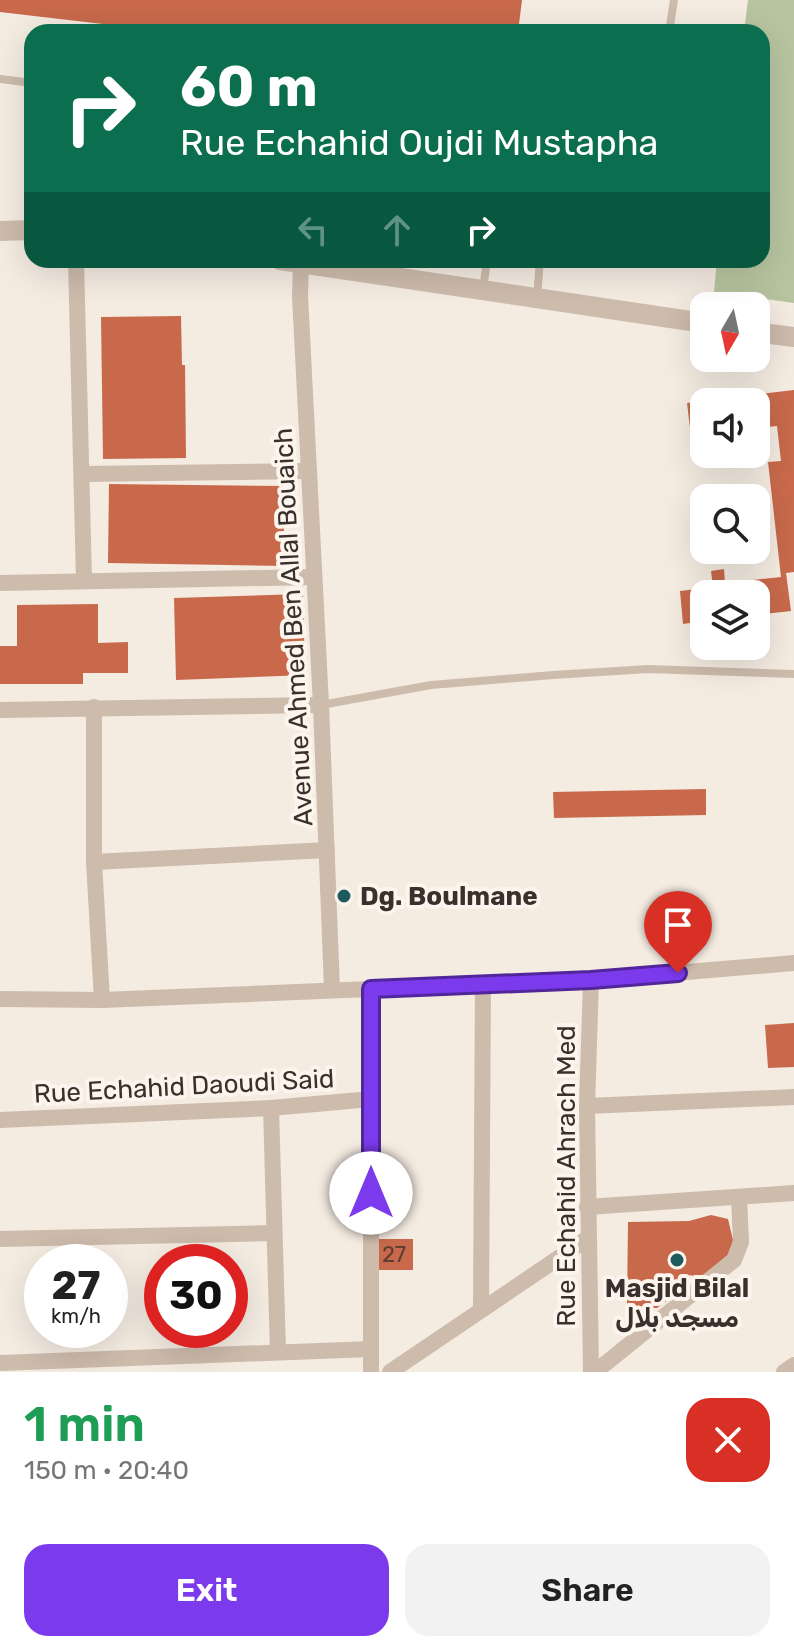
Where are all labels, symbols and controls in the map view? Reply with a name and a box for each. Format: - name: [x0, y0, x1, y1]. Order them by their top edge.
- text: 60 m: [180, 54, 318, 120]
- icon: right: [48, 56, 152, 160]
- text: Rue Echahid Oujdi Mustapha: [180, 121, 658, 164]
- icon: left: [291, 208, 335, 252]
- icon: ahead: [375, 208, 419, 252]
- icon: right: [459, 208, 503, 252]
- north arrow: [690, 292, 770, 372]
- map controls: [690, 292, 770, 660]
- button: sound: [690, 388, 770, 468]
- street label: Avenue Ahmed Ben Allal Bouaich: [268, 427, 319, 827]
- button: search: [690, 484, 770, 564]
- button: layers: [690, 580, 770, 660]
- place label: Dg. Boulmane: [360, 881, 538, 912]
- marker: Dg. Boulmane: [335, 887, 353, 905]
- pin: [644, 891, 712, 973]
- icon: arrive: [656, 903, 700, 947]
- street label: Rue Echahid Ahrach Med: [551, 1025, 582, 1327]
- street label: Rue Echahid Daoudi Said: [33, 1063, 335, 1110]
- position arrow: [329, 1151, 413, 1235]
- house number: 27: [382, 1241, 406, 1268]
- speed limit sign: 30: [144, 1244, 248, 1348]
- marker: Masjid Bilal مسجد بلال: [668, 1251, 686, 1269]
- text: 27: [52, 1262, 100, 1309]
- place label: Masjid Bilal مسجد بلال: [605, 1273, 749, 1334]
- text: km/h: [51, 1304, 101, 1328]
- text: 1 min: [24, 1396, 145, 1453]
- button: close: [686, 1398, 770, 1482]
- text: 150 m · 20:40: [24, 1455, 189, 1486]
- button: Exit: [24, 1544, 389, 1636]
- button: Share: [405, 1544, 770, 1636]

